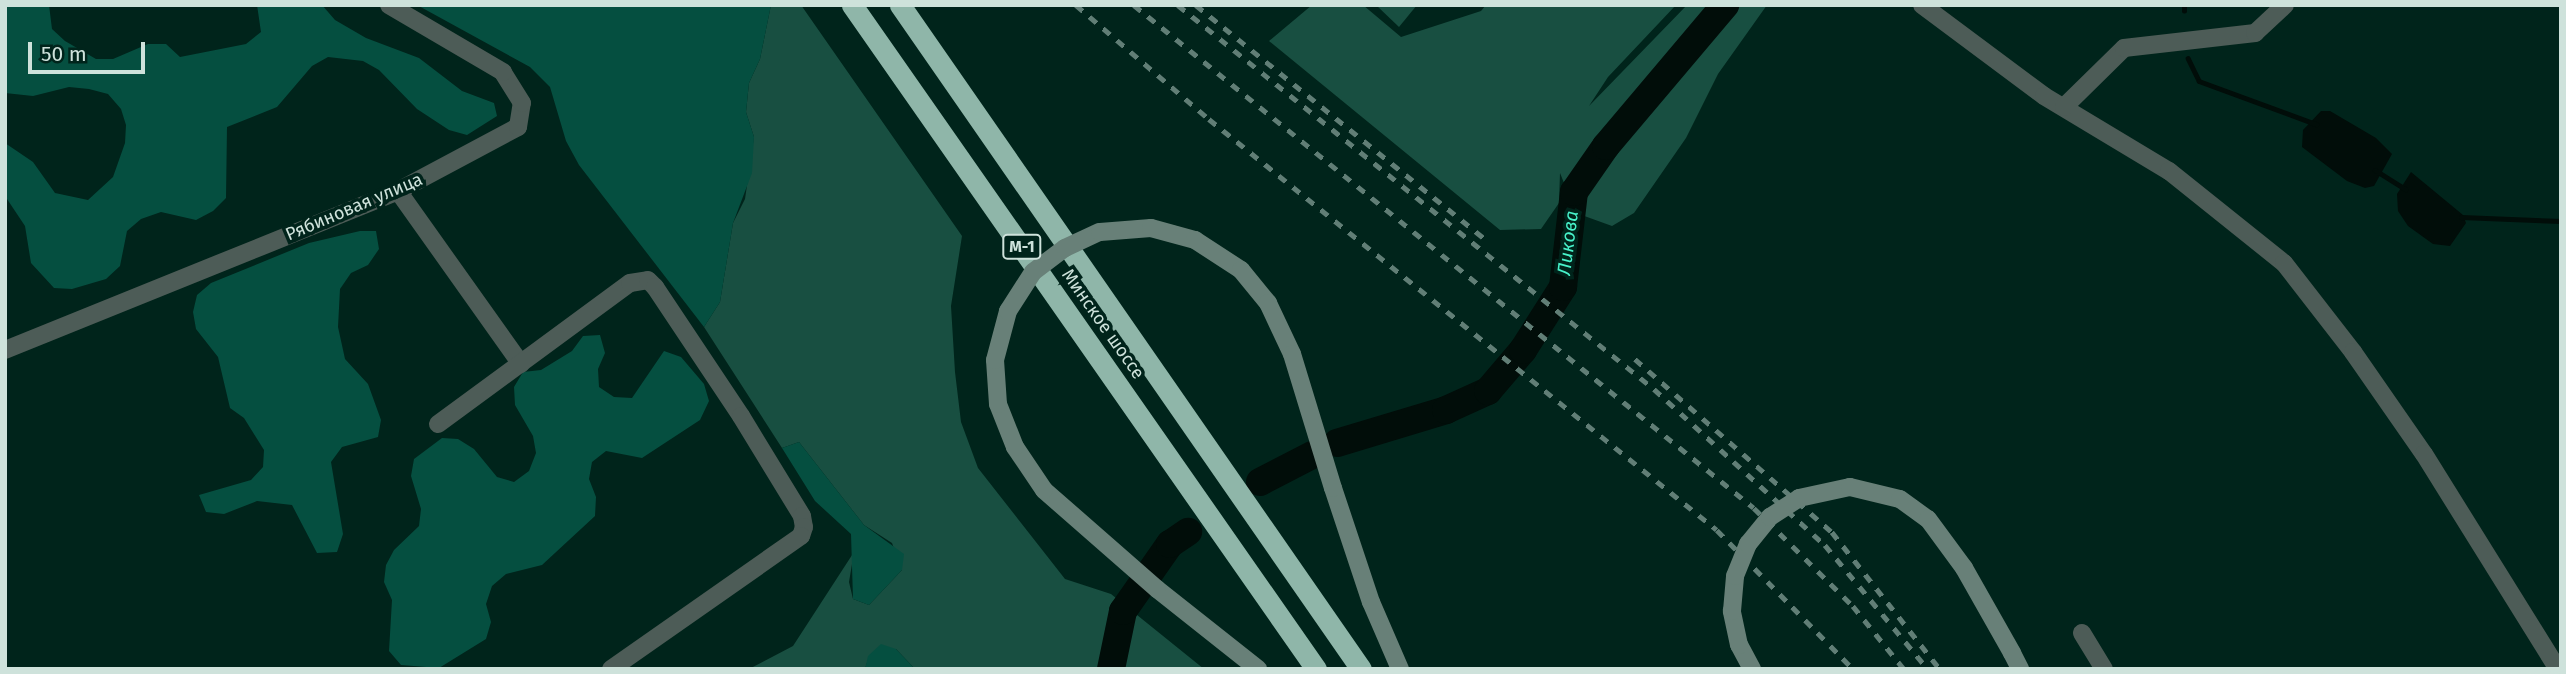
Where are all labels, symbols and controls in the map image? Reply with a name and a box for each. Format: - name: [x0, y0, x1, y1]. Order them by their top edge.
- scale bar: [32, 28, 149, 72]
- text: 50 m: [41, 41, 87, 67]
- street label: Рябиновая улица: [282, 168, 426, 246]
- water label: Ликова: [1553, 209, 1583, 277]
- road number: М-1: [1001, 234, 1043, 260]
- street label: Минское шоссе: [1057, 265, 1149, 383]

